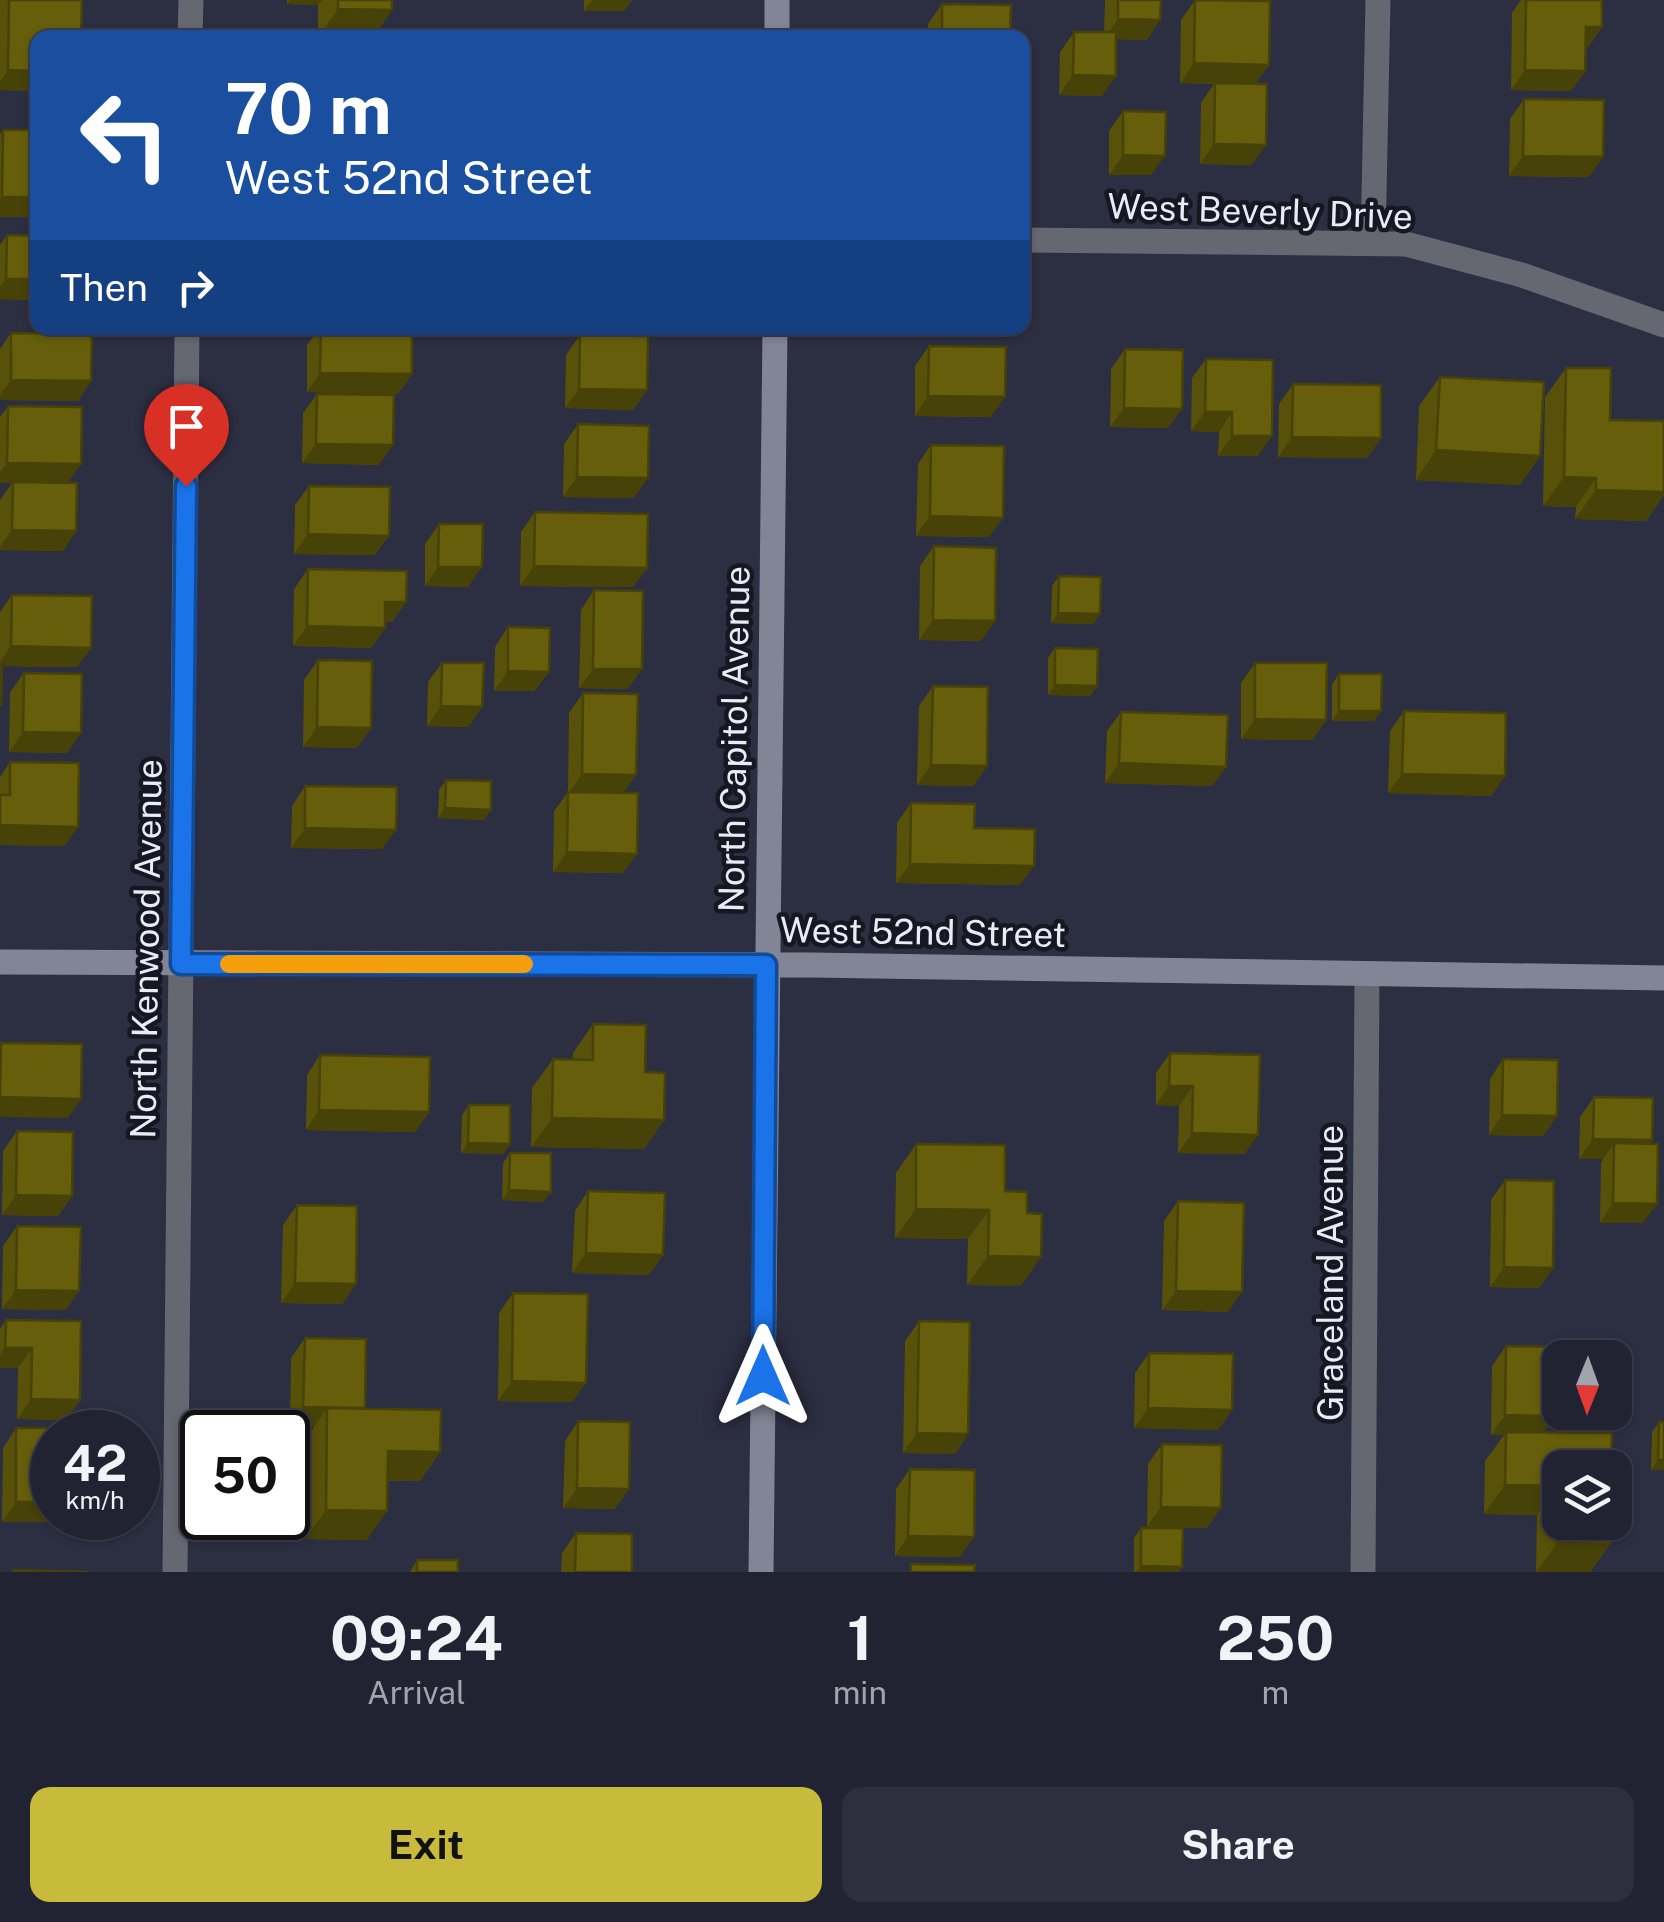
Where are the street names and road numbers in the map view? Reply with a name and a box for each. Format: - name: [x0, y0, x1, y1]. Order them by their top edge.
- street label: West Beverly Drive: [1107, 185, 1413, 237]
- street label: North Capitol Avenue: [710, 565, 758, 913]
- street label: North Kenwood Avenue: [122, 759, 170, 1139]
- street label: West 52nd Street: [780, 909, 1066, 955]
- street label: Graceland Avenue: [1310, 1125, 1351, 1421]

